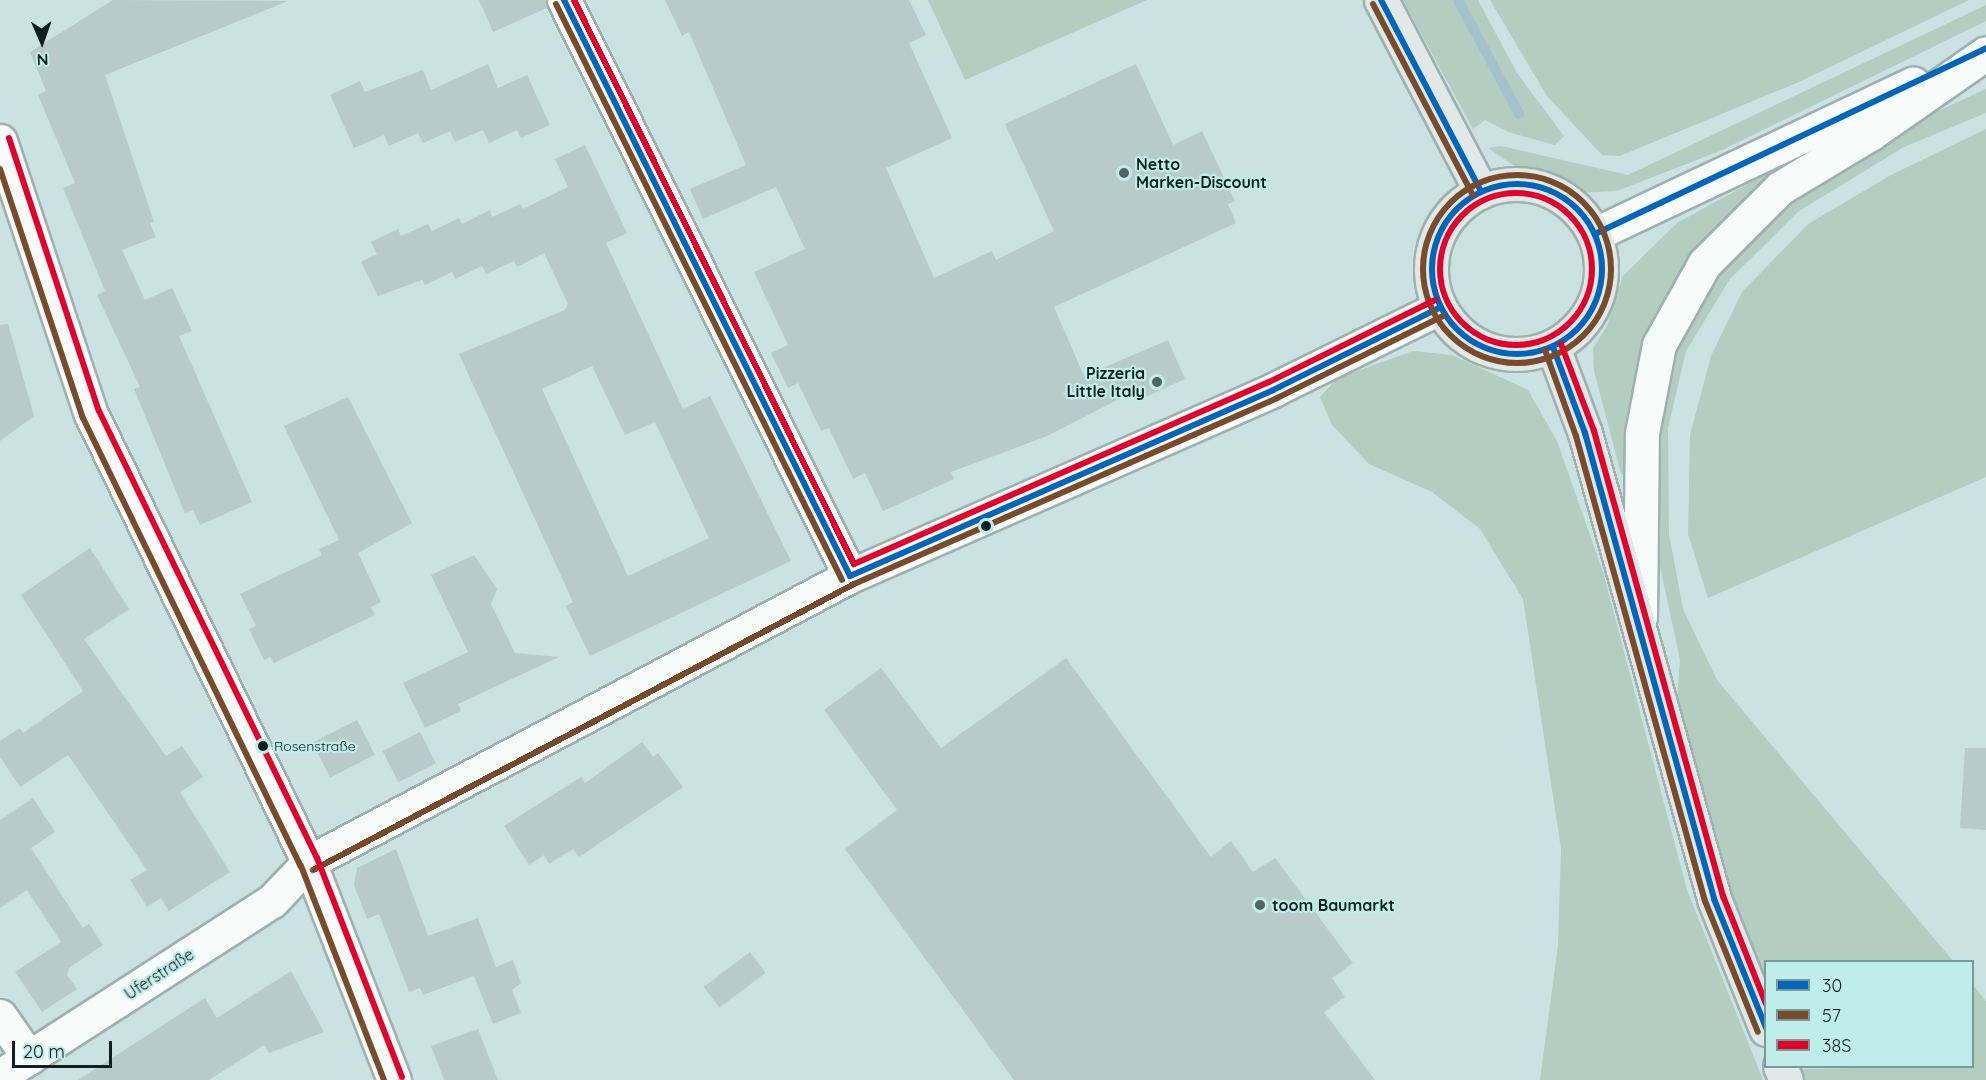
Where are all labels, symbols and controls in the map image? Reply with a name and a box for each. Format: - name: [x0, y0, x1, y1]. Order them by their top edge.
- north arrow: [12, 12, 72, 72]
- text: N: [36, 50, 49, 70]
- place label: Netto Marken-Discount: [1136, 154, 1267, 192]
- marker: Netto Marken-Discount: [1117, 166, 1131, 180]
- place label: Pizzeria Little Italy: [1067, 363, 1145, 401]
- marker: Pizzeria Little Italy: [1150, 375, 1164, 389]
- unlabelled marker: [980, 520, 992, 532]
- place label: Rosenstraße: [274, 738, 356, 754]
- marker: Rosenstraße: [257, 740, 269, 752]
- place label: toom Baumarkt: [1272, 895, 1395, 915]
- marker: toom Baumarkt: [1253, 898, 1267, 912]
- street label: Uferstraße: [121, 944, 197, 1004]
- legend: [1764, 960, 1974, 1068]
- text: 30: [1822, 974, 1842, 997]
- text: 57: [1822, 1004, 1841, 1027]
- scale bar: [15, 1029, 116, 1067]
- text: 38S: [1822, 1034, 1851, 1057]
- text: 20 m: [23, 1040, 65, 1063]

